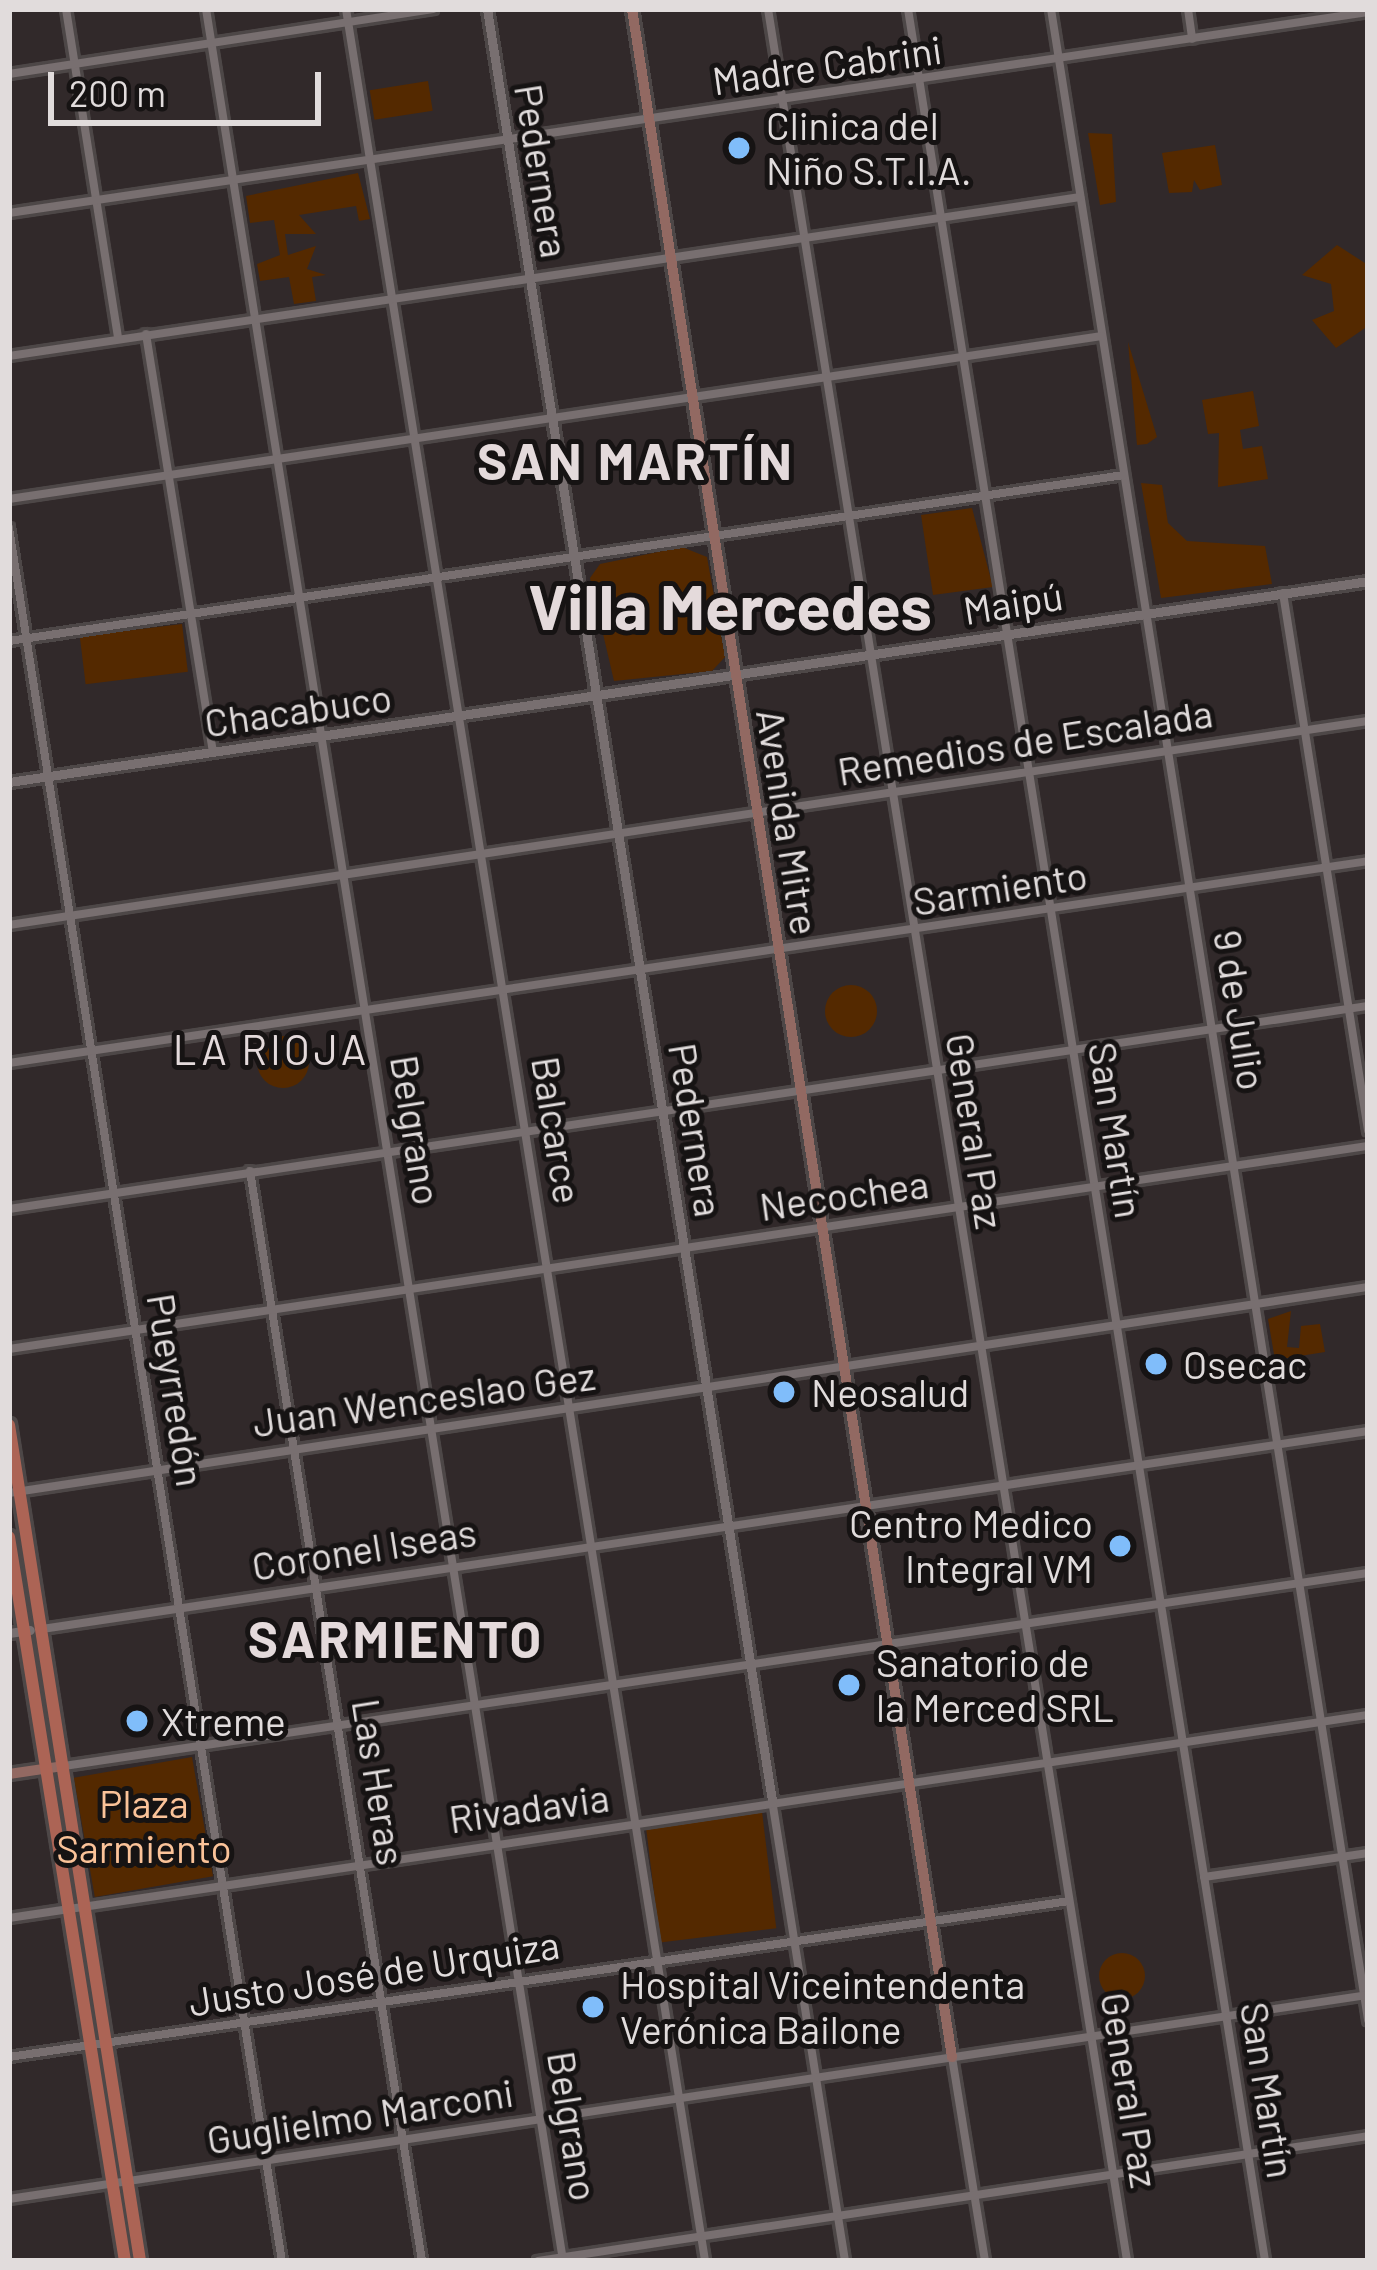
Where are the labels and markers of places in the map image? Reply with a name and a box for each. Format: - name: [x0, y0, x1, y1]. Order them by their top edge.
- place label: Clinica del Niño S.T.I.A.: [766, 103, 972, 194]
- marker: Clinica del Niño S.T.I.A.: [723, 132, 755, 164]
- place label: Osecac: [1183, 1341, 1307, 1387]
- marker: Osecac: [1140, 1348, 1172, 1380]
- place label: Neosalud: [811, 1369, 969, 1415]
- marker: Neosalud: [768, 1376, 800, 1408]
- place label: Centro Medico Integral VM: [849, 1501, 1093, 1592]
- marker: Centro Medico Integral VM: [1104, 1530, 1136, 1562]
- place label: Sanatorio de la Merced SRL: [876, 1640, 1114, 1731]
- marker: Sanatorio de la Merced SRL: [833, 1669, 865, 1701]
- place label: Xtreme: [161, 1698, 286, 1744]
- marker: Xtreme: [124, 1708, 150, 1734]
- place label: Hospital Viceintendenta Verónica Bailone: [620, 1962, 1025, 2053]
- marker: Hospital Viceintendenta Verónica Bailone: [577, 1991, 609, 2023]

